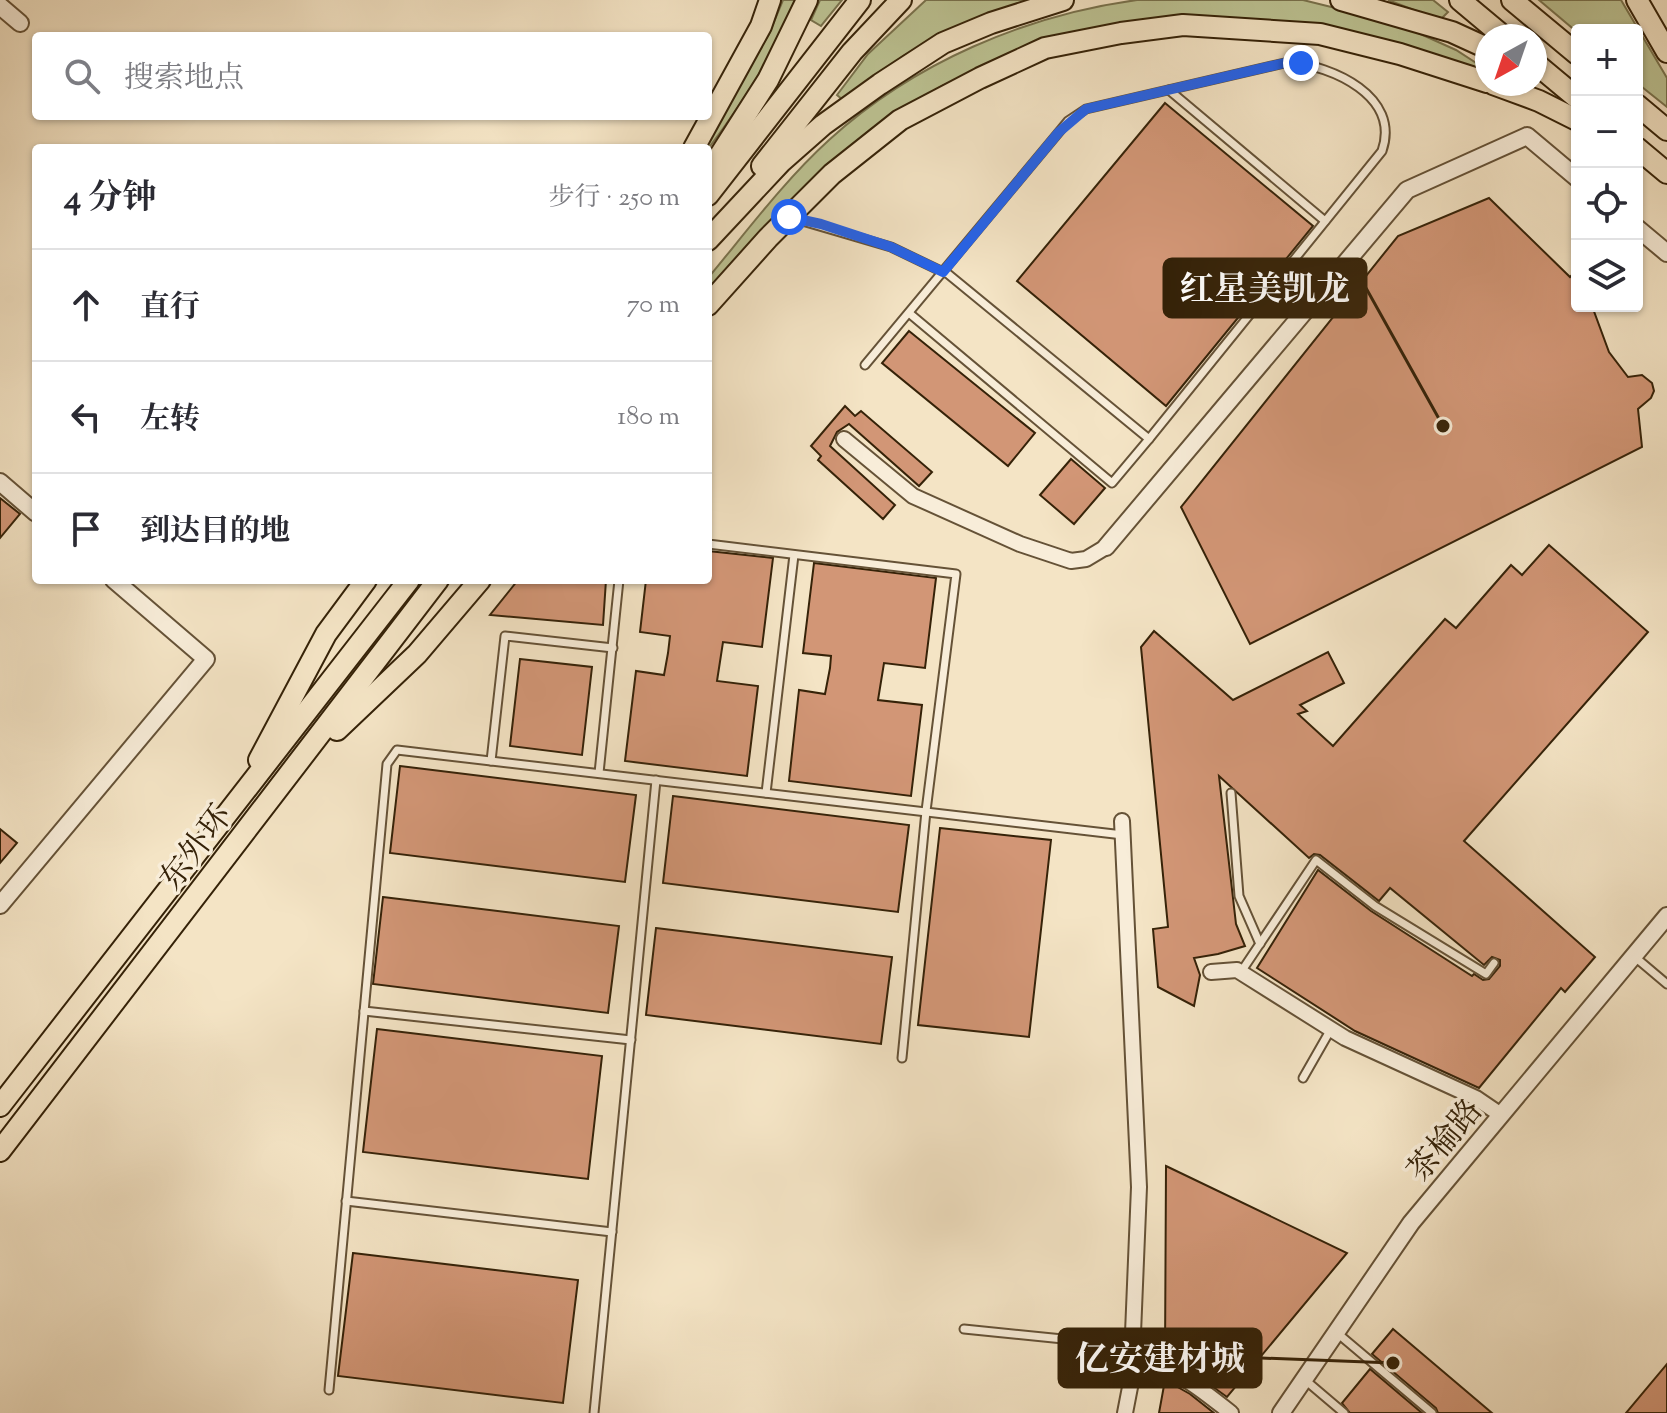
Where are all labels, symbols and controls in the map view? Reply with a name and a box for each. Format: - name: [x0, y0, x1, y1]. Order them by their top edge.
- north arrow: [1475, 24, 1547, 96]
- map controls: [1571, 24, 1643, 312]
- button: +: [1571, 24, 1643, 96]
- search box: [32, 32, 712, 120]
- route end: [1283, 45, 1319, 81]
- icon: search: [60, 54, 104, 98]
- text: 搜索地点: [124, 58, 244, 101]
- button: −: [1571, 96, 1643, 168]
- button: locate: [1571, 168, 1643, 240]
- text: 4 分钟: [64, 175, 156, 224]
- text: 步行 · 250 m: [549, 180, 680, 217]
- route start: [771, 199, 807, 235]
- button: layers: [1571, 240, 1643, 312]
- callout: 红星美凯龙: [1164, 259, 1366, 317]
- text: 红星美凯龙: [1180, 267, 1350, 316]
- icon: ahead: [64, 283, 108, 327]
- text: 直行: [140, 287, 200, 330]
- text: 70 m: [627, 287, 680, 324]
- icon: left: [64, 395, 108, 439]
- text: 左转: [140, 399, 200, 442]
- text: 180 m: [617, 399, 680, 436]
- icon: arrive: [64, 507, 108, 551]
- text: 到达目的地: [140, 511, 290, 554]
- street label: 东外环: [150, 797, 245, 901]
- street label: 茶榆路: [1398, 1090, 1495, 1193]
- callout: 亿安建材城: [1059, 1329, 1261, 1387]
- text: 亿安建材城: [1075, 1337, 1245, 1386]

